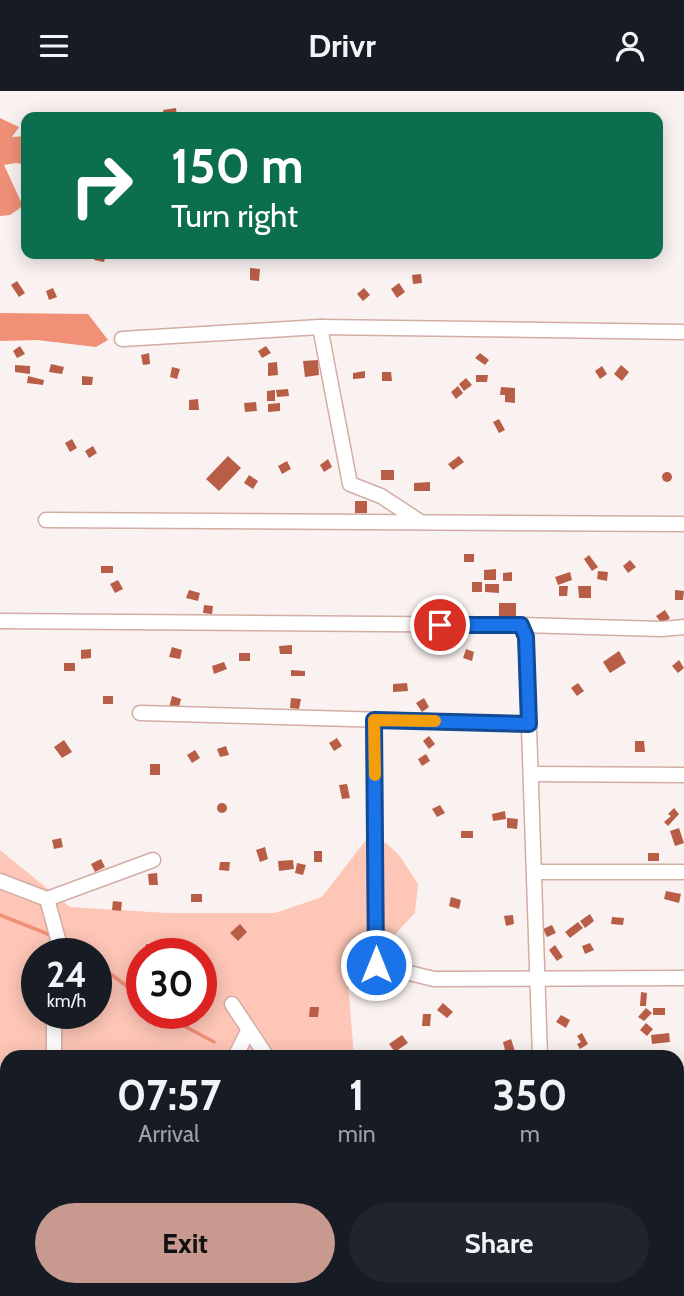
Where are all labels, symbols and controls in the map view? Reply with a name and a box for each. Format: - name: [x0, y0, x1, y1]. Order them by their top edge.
- text: Drivr: [308, 26, 376, 65]
- icon: menu: [35, 27, 73, 65]
- icon: person: [611, 27, 649, 65]
- text: 150 m: [171, 136, 304, 195]
- icon: right: [56, 140, 147, 231]
- text: Turn right: [171, 196, 298, 235]
- pin: [410, 595, 470, 655]
- icon: arrive: [421, 606, 459, 644]
- position arrow: [339, 928, 413, 1002]
- speed limit sign: 30: [126, 938, 217, 1029]
- text: 24: [46, 953, 87, 996]
- text: km/h: [47, 990, 86, 1012]
- text: 07:57: [117, 1069, 221, 1121]
- text: 1: [349, 1069, 365, 1121]
- text: 350: [492, 1069, 567, 1121]
- text: Arrival: [138, 1120, 200, 1148]
- text: min: [338, 1120, 376, 1148]
- text: m: [520, 1120, 540, 1148]
- button: Exit: [35, 1203, 335, 1283]
- button: Share: [349, 1203, 649, 1283]

